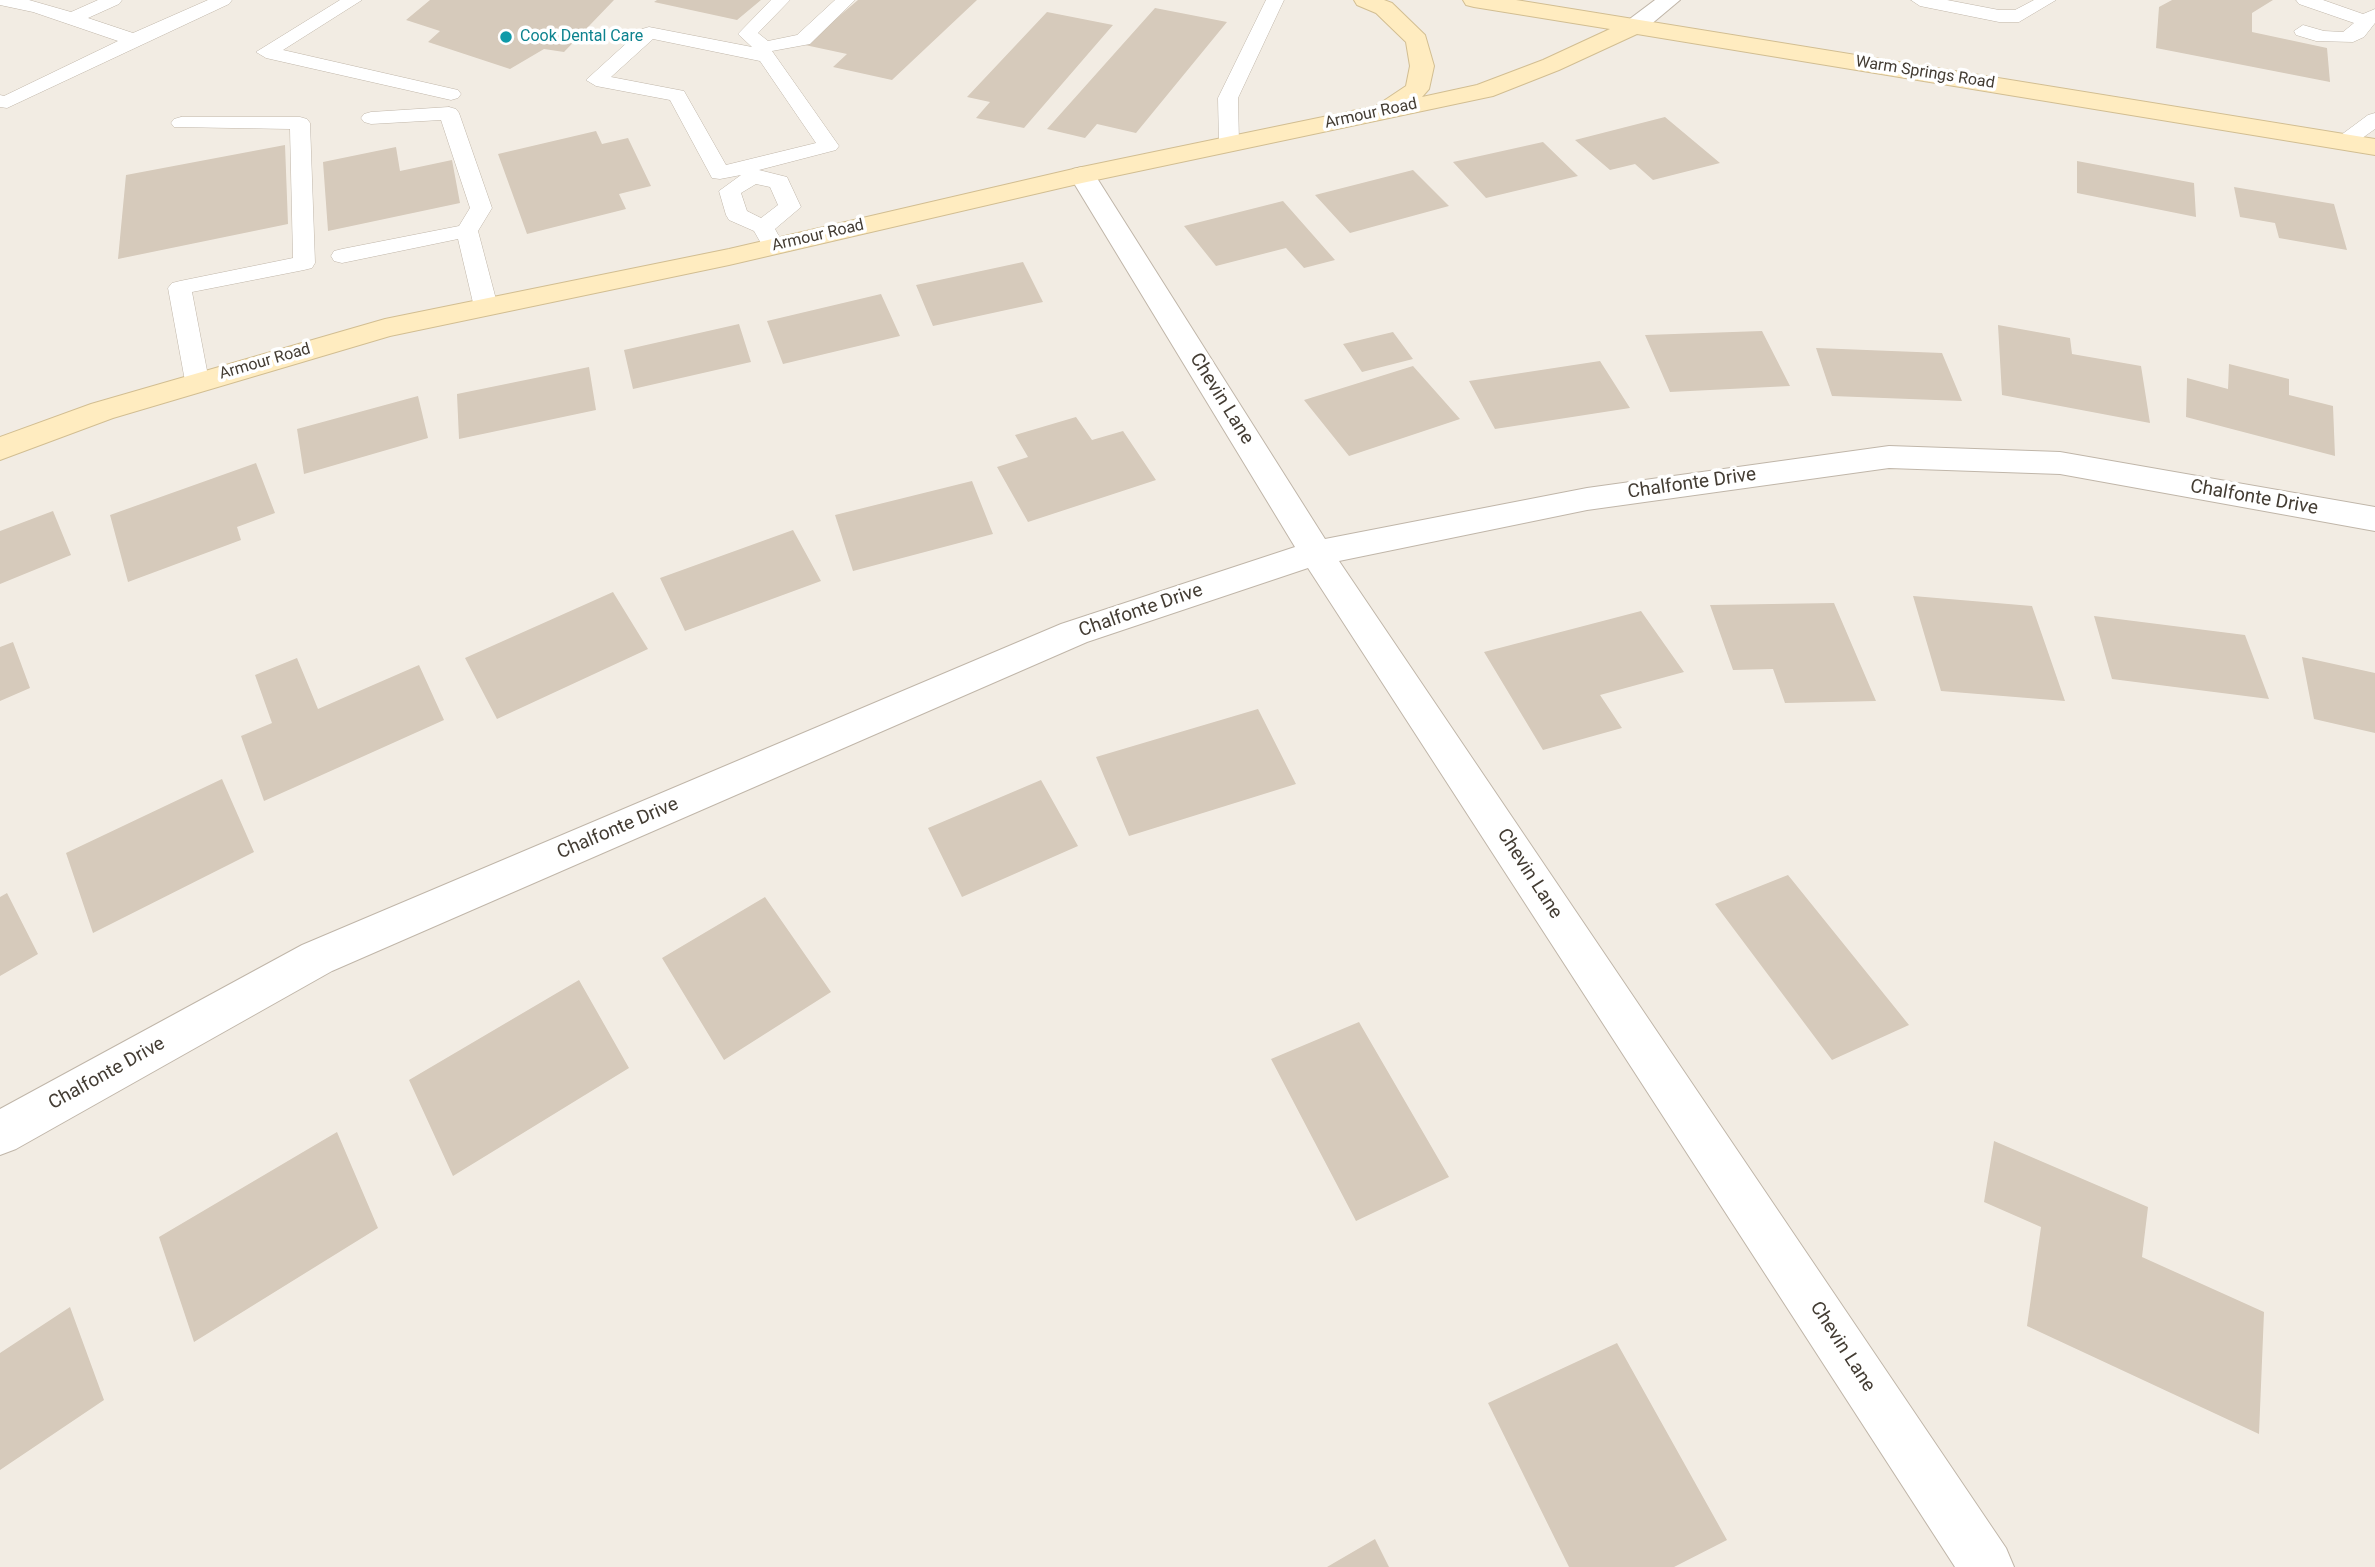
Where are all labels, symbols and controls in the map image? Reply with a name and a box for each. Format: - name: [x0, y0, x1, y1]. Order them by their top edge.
- place label: Cook Dental Care: [520, 27, 643, 47]
- marker: Cook Dental Care: [498, 29, 514, 45]
- street label: Warm Springs Road: [1854, 53, 1996, 93]
- street label: Armour Road: [1323, 95, 1419, 133]
- street label: Armour Road: [770, 216, 866, 256]
- street label: Armour Road: [217, 340, 313, 384]
- street label: Chevin Lane: [1184, 349, 1258, 449]
- street label: Chalfonte Drive: [1626, 464, 1758, 504]
- street label: Chalfonte Drive: [2188, 476, 2320, 520]
- street label: Chalfonte Drive: [1076, 579, 1206, 643]
- street label: Chalfonte Drive: [554, 793, 682, 865]
- street label: Chevin Lane: [1491, 825, 1567, 923]
- street label: Chalfonte Drive: [45, 1033, 169, 1115]
- street label: Chevin Lane: [1804, 1298, 1880, 1396]

